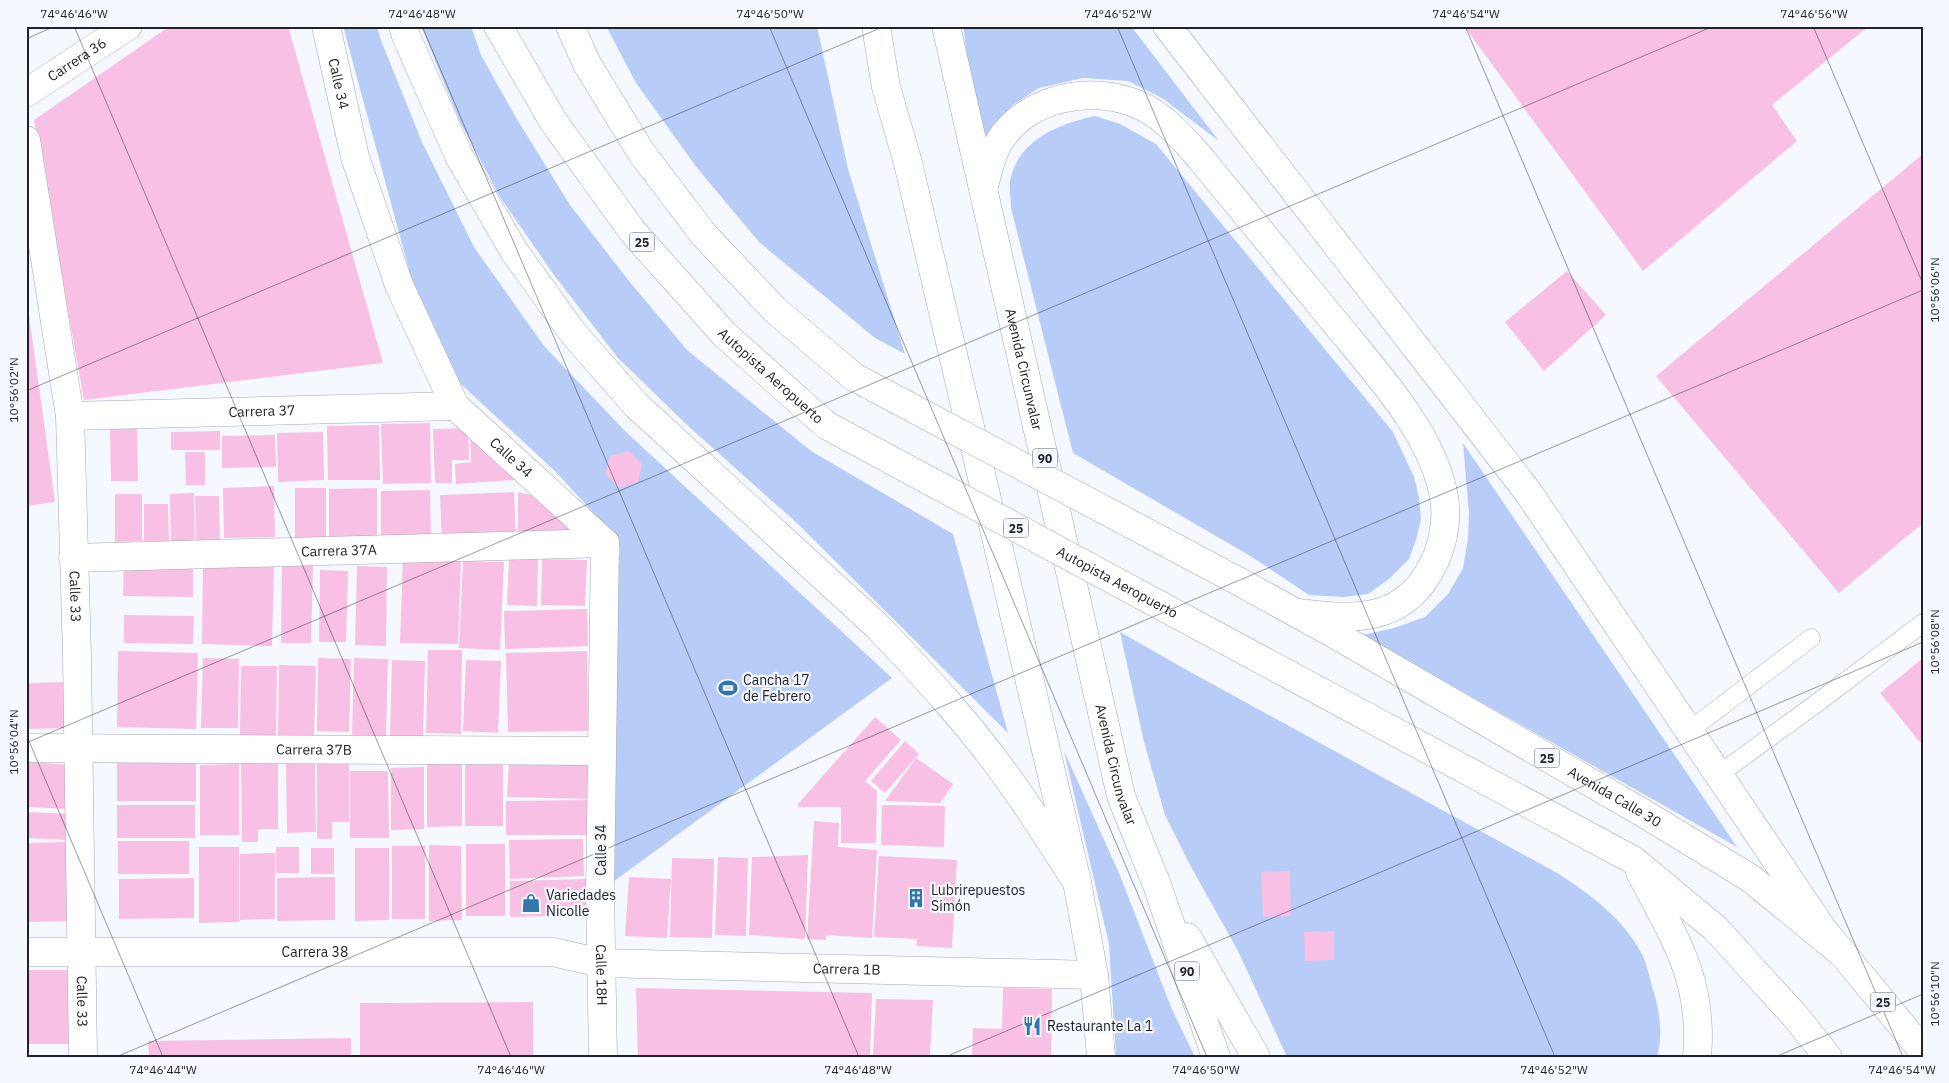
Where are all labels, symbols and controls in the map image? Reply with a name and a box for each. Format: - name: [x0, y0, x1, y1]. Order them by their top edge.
- text: 74°46'46"W: [40, 6, 108, 21]
- text: 74°46'48"W: [388, 6, 456, 21]
- text: 74°46'50"W: [736, 6, 804, 21]
- text: 74°46'52"W: [1084, 6, 1152, 21]
- text: 74°46'54"W: [1432, 6, 1500, 21]
- text: 74°46'56"W: [1780, 6, 1848, 21]
- street label: Carrera 36: [44, 34, 110, 85]
- street label: Calle 34: [324, 56, 353, 111]
- road number: 25: [630, 232, 654, 252]
- text: 10°56'06"N: [1927, 257, 1942, 323]
- street label: Avenida Circunvalar: [1001, 307, 1047, 432]
- street label: Autopista Aeropuerto: [714, 324, 827, 427]
- text: 10°56'02"N: [6, 357, 21, 423]
- street label: Carrera 37: [228, 401, 296, 421]
- street label: Calle 34: [486, 433, 536, 481]
- road number: 90: [1032, 448, 1058, 468]
- road number: 25: [1004, 518, 1028, 538]
- street label: Carrera 37A: [301, 540, 377, 561]
- street label: Autopista Aeropuerto: [1054, 542, 1181, 622]
- street label: Calle 33: [66, 570, 85, 622]
- text: 10°56'08"N: [1927, 609, 1942, 675]
- place label: Cancha 17 de Febrero: [743, 671, 811, 705]
- sports icon: Cancha 17 de Febrero: [717, 677, 739, 699]
- street label: Avenida Circunvalar: [1091, 703, 1141, 828]
- text: 10°56'04"N: [6, 709, 21, 775]
- street label: Carrera 37B: [276, 740, 352, 759]
- road number: 25: [1534, 748, 1560, 768]
- street label: Avenida Calle 30: [1565, 762, 1665, 831]
- street label: Calle 34: [592, 824, 610, 876]
- place label: Lubrirepuestos Simón: [931, 881, 1026, 915]
- place label: Variedades Nicolle: [546, 886, 616, 920]
- building icon: Lubrirepuestos Simón: [905, 887, 927, 909]
- shop icon: Variedades Nicolle: [520, 892, 542, 914]
- street label: Carrera 38: [282, 943, 348, 961]
- street label: Calle 18H: [592, 944, 611, 1006]
- street label: Carrera 1B: [813, 959, 881, 979]
- road number: 90: [1174, 961, 1200, 980]
- text: 10°56'10"N: [1927, 961, 1942, 1027]
- street label: Calle 33: [73, 975, 92, 1027]
- road number: 25: [1870, 992, 1896, 1012]
- restaurant icon: Restaurante La 1: [1021, 1015, 1043, 1037]
- place label: Restaurante La 1: [1047, 1017, 1153, 1035]
- text: 74°46'44"W: [129, 1062, 197, 1077]
- text: 74°46'46"W: [477, 1062, 545, 1077]
- text: 74°46'48"W: [824, 1062, 892, 1077]
- text: 74°46'50"W: [1172, 1062, 1240, 1077]
- text: 74°46'52"W: [1520, 1062, 1588, 1077]
- text: 74°46'54"W: [1868, 1062, 1936, 1077]

